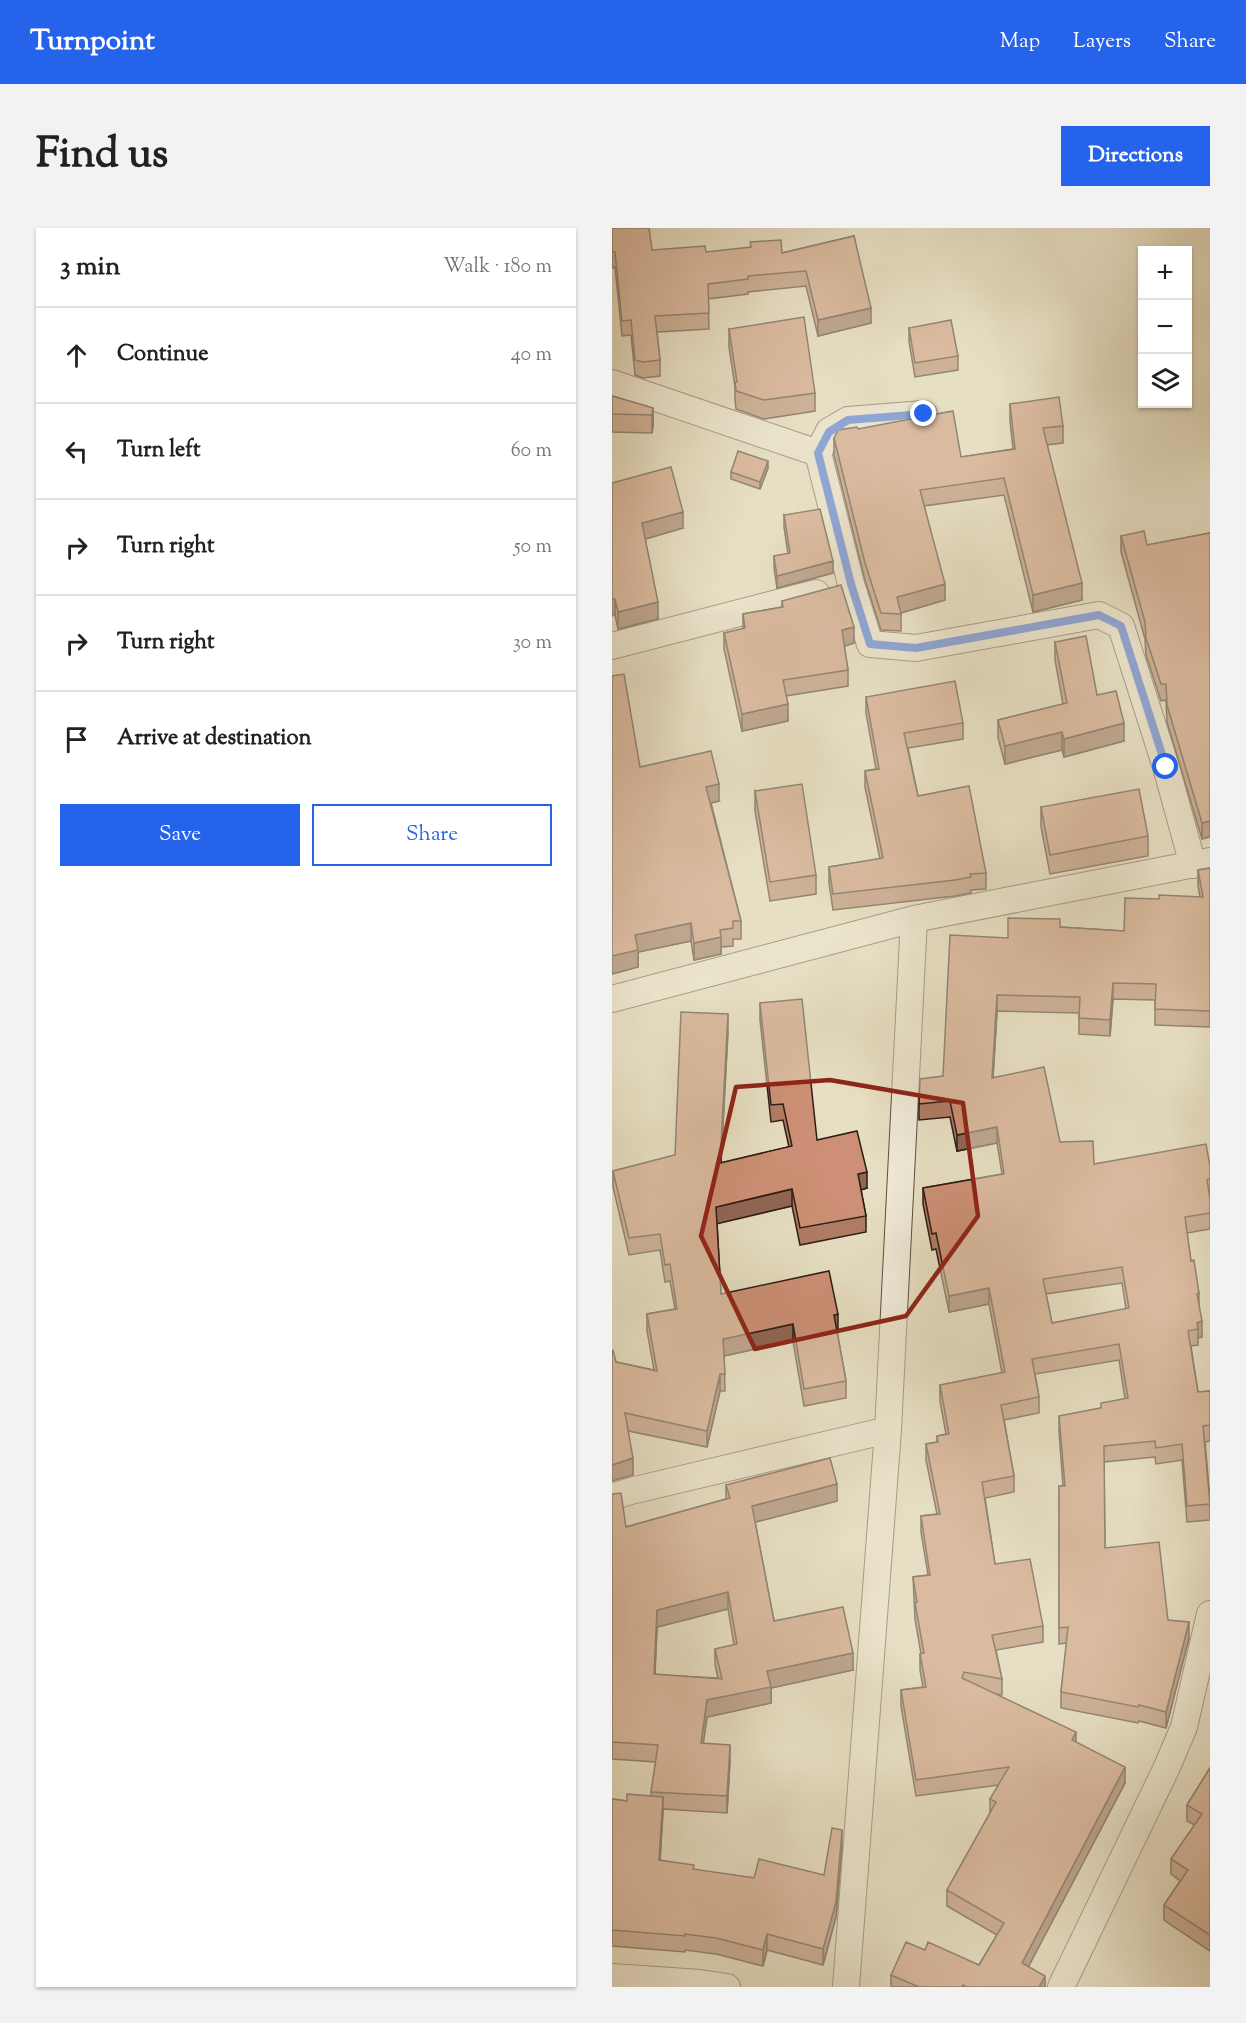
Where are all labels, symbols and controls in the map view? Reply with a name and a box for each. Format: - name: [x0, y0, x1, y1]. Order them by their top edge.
- text: Turnpoint: [30, 22, 155, 62]
- text: Map: [1000, 27, 1040, 57]
- text: Layers: [1073, 27, 1131, 57]
- text: Share: [1164, 27, 1216, 57]
- text: Find us: [36, 126, 168, 186]
- button: Directions: [1061, 126, 1210, 186]
- map controls: [1138, 246, 1192, 408]
- button: +: [1138, 246, 1192, 300]
- text: 3 min: [60, 249, 120, 286]
- text: Walk · 180 m: [443, 253, 552, 282]
- button: −: [1138, 300, 1192, 354]
- icon: ahead: [60, 339, 93, 372]
- text: Continue: [117, 339, 208, 371]
- text: 40 m: [511, 341, 552, 370]
- button: layers: [1138, 354, 1192, 408]
- route end: [910, 400, 936, 426]
- icon: left: [60, 435, 93, 468]
- text: Turn left: [117, 435, 200, 467]
- text: 60 m: [511, 437, 552, 466]
- icon: right: [60, 531, 93, 564]
- text: Turn right: [117, 531, 214, 563]
- text: 50 m: [514, 533, 552, 562]
- icon: right: [60, 627, 93, 660]
- text: Turn right: [117, 627, 214, 659]
- text: 30 m: [513, 629, 552, 658]
- icon: arrive: [60, 723, 93, 756]
- text: Arrive at destination: [117, 723, 312, 755]
- route start: [1152, 753, 1178, 779]
- button: Save: [60, 804, 300, 866]
- button: Share: [312, 804, 552, 866]

